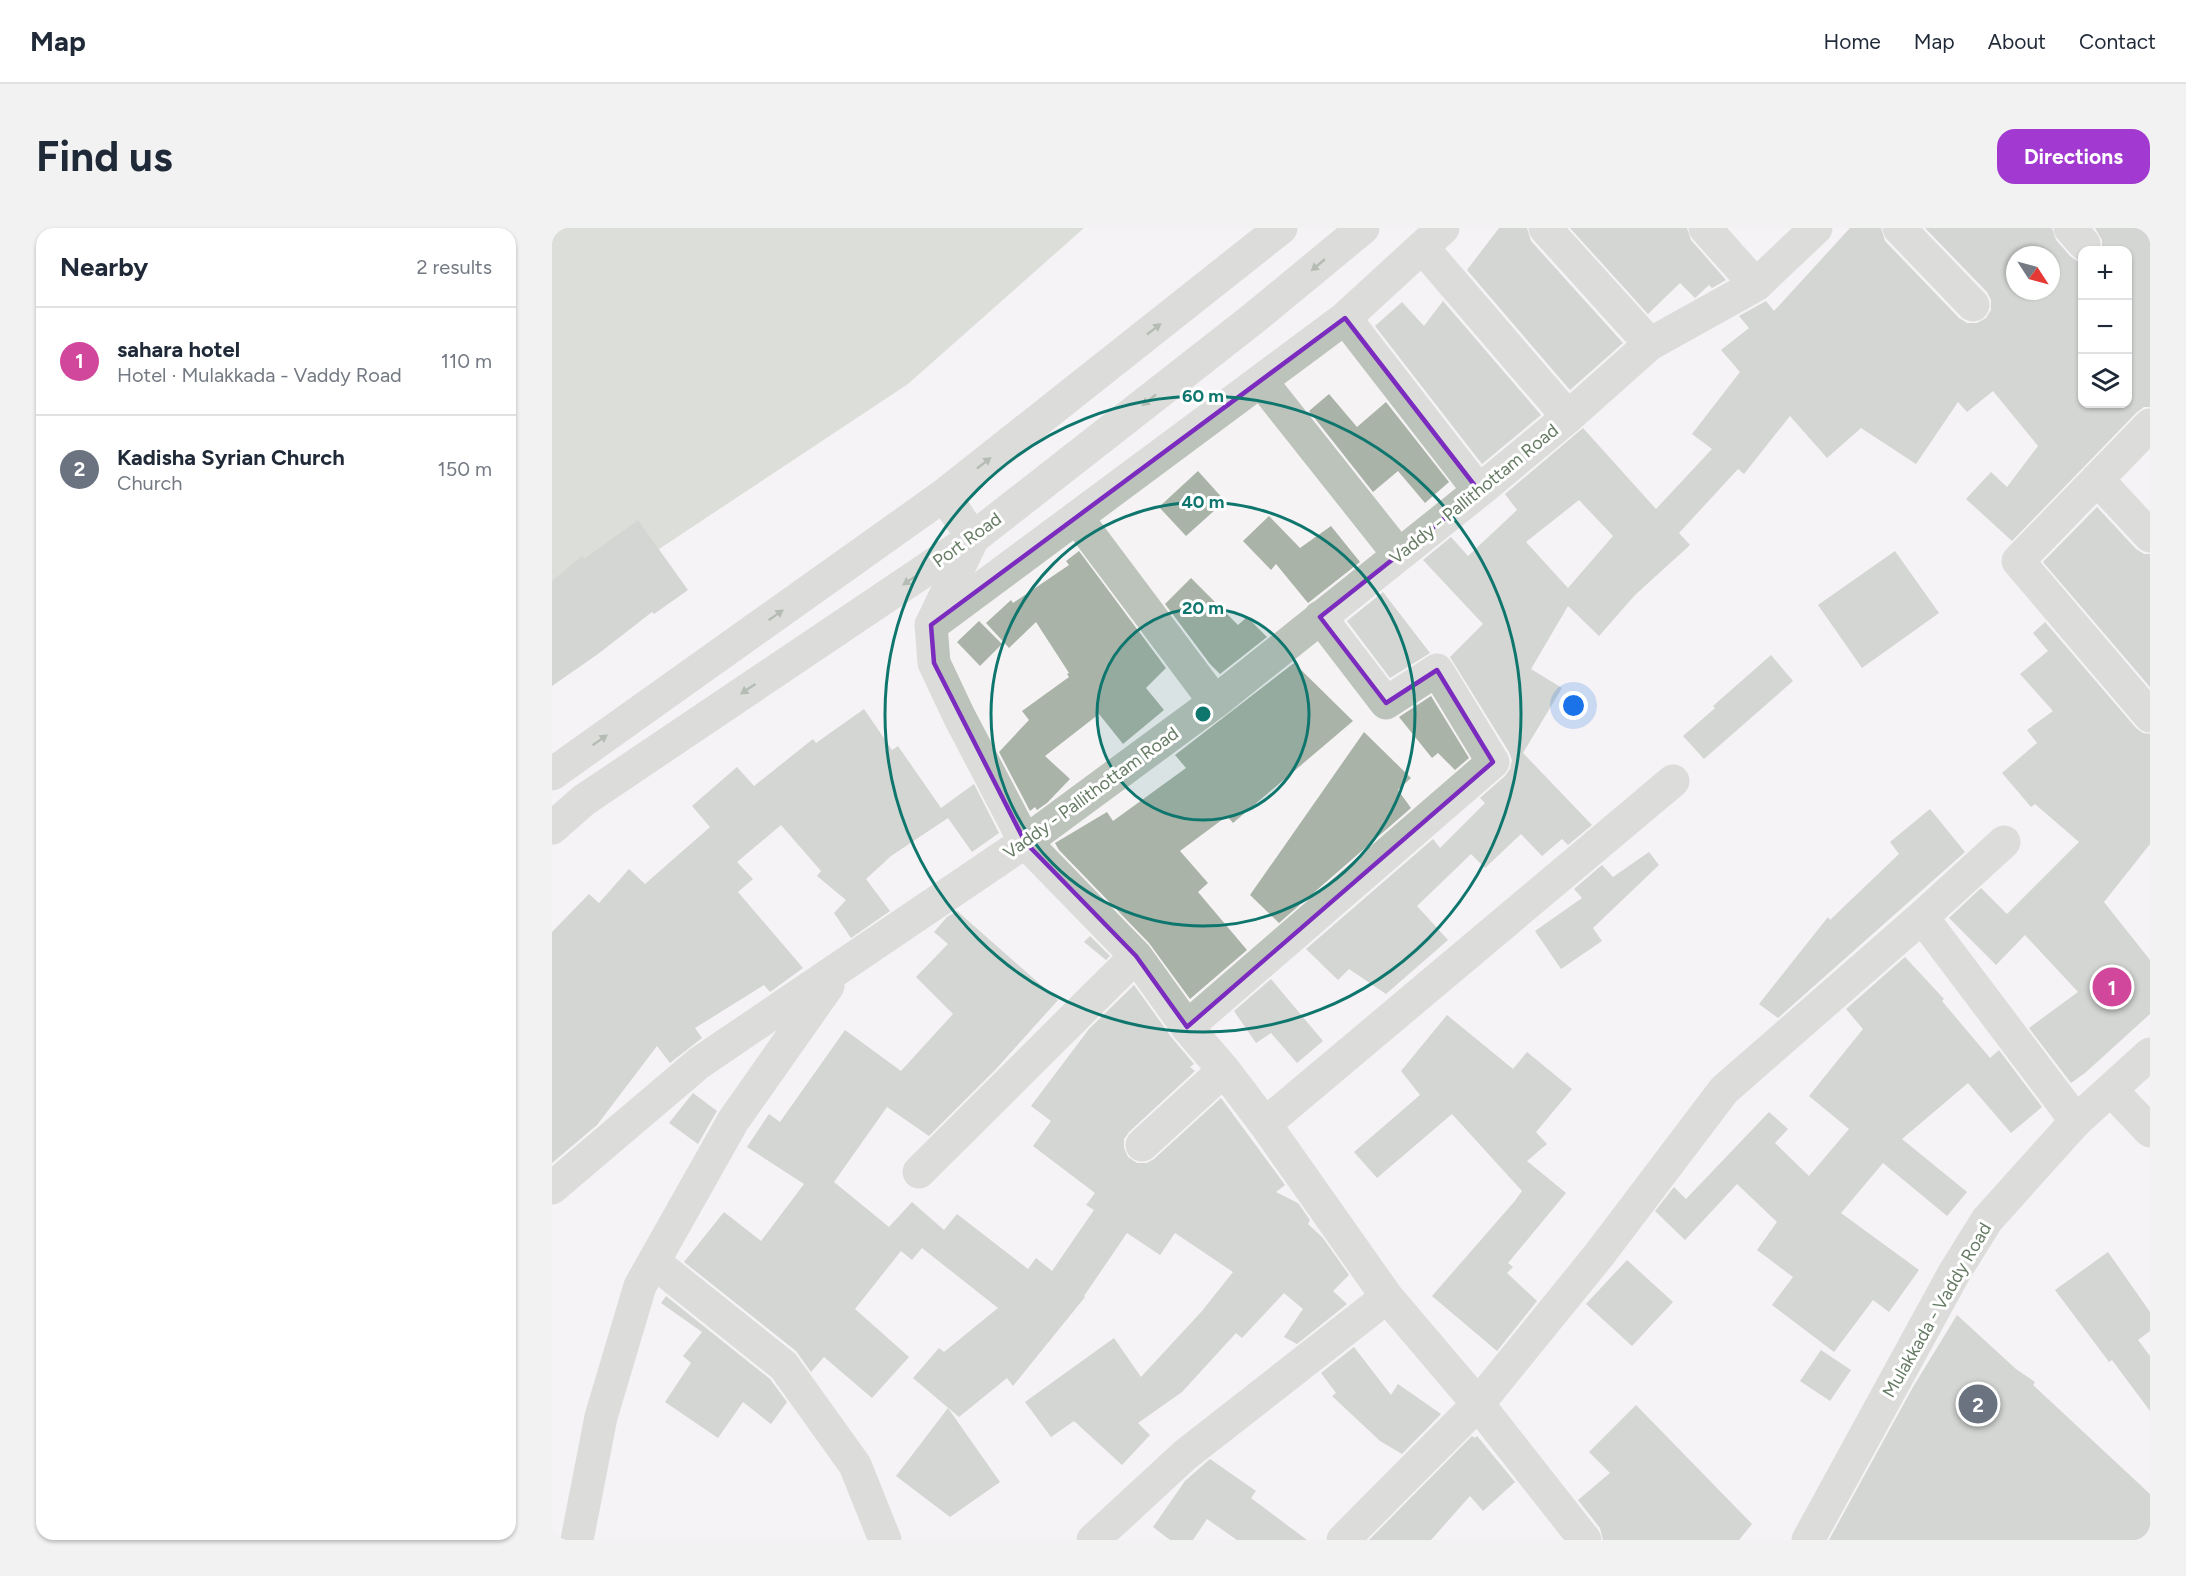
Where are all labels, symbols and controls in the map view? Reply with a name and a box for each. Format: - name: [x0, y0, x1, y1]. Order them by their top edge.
- text: Map: [30, 24, 86, 58]
- text: Home: [1824, 29, 1881, 54]
- text: Map: [1914, 29, 1955, 54]
- text: About: [1988, 29, 2046, 54]
- text: Contact: [2079, 29, 2156, 54]
- button: Directions: [1997, 129, 2150, 184]
- text: Find us: [36, 131, 173, 182]
- north arrow: [2006, 246, 2060, 300]
- map controls: [2078, 246, 2132, 408]
- button: +: [2078, 246, 2132, 300]
- text: Nearby: [60, 251, 148, 283]
- text: 2 results: [416, 255, 492, 279]
- one-way arrow: [1310, 259, 1326, 272]
- button: −: [2078, 300, 2132, 354]
- one-way arrow: [1146, 324, 1161, 336]
- text: sahara hotel: [117, 336, 240, 363]
- text: 1: [75, 349, 84, 373]
- text: 110 m: [441, 349, 492, 373]
- button: layers: [2078, 354, 2132, 408]
- text: Hotel · Mulakkada - Vaddy Road: [117, 363, 402, 387]
- text: 60 m: [1182, 385, 1224, 407]
- one-way arrow: [1142, 394, 1158, 406]
- street label: Vaddy - Pallithottam Road: [1385, 419, 1563, 569]
- text: Kadisha Syrian Church: [117, 444, 345, 471]
- text: 2: [74, 457, 85, 481]
- text: 150 m: [437, 457, 492, 481]
- one-way arrow: [977, 458, 992, 470]
- text: Church: [117, 471, 182, 495]
- text: 40 m: [1181, 491, 1225, 513]
- street label: Port Road: [928, 508, 1006, 572]
- one-way arrow: [902, 574, 918, 586]
- text: 20 m: [1182, 597, 1224, 619]
- one-way arrow: [767, 609, 783, 621]
- one-way arrow: [740, 684, 756, 695]
- your location: [1559, 691, 1588, 720]
- centre of rings: [1193, 704, 1213, 724]
- street label: Vaddy - Pallithottam Road: [999, 722, 1183, 864]
- one-way arrow: [591, 734, 607, 746]
- pin: 1: [2092, 964, 2132, 1010]
- street label: Mulakkada - Vaddy Road: [1878, 1219, 1996, 1401]
- pin: 2: [1958, 1382, 1998, 1426]

